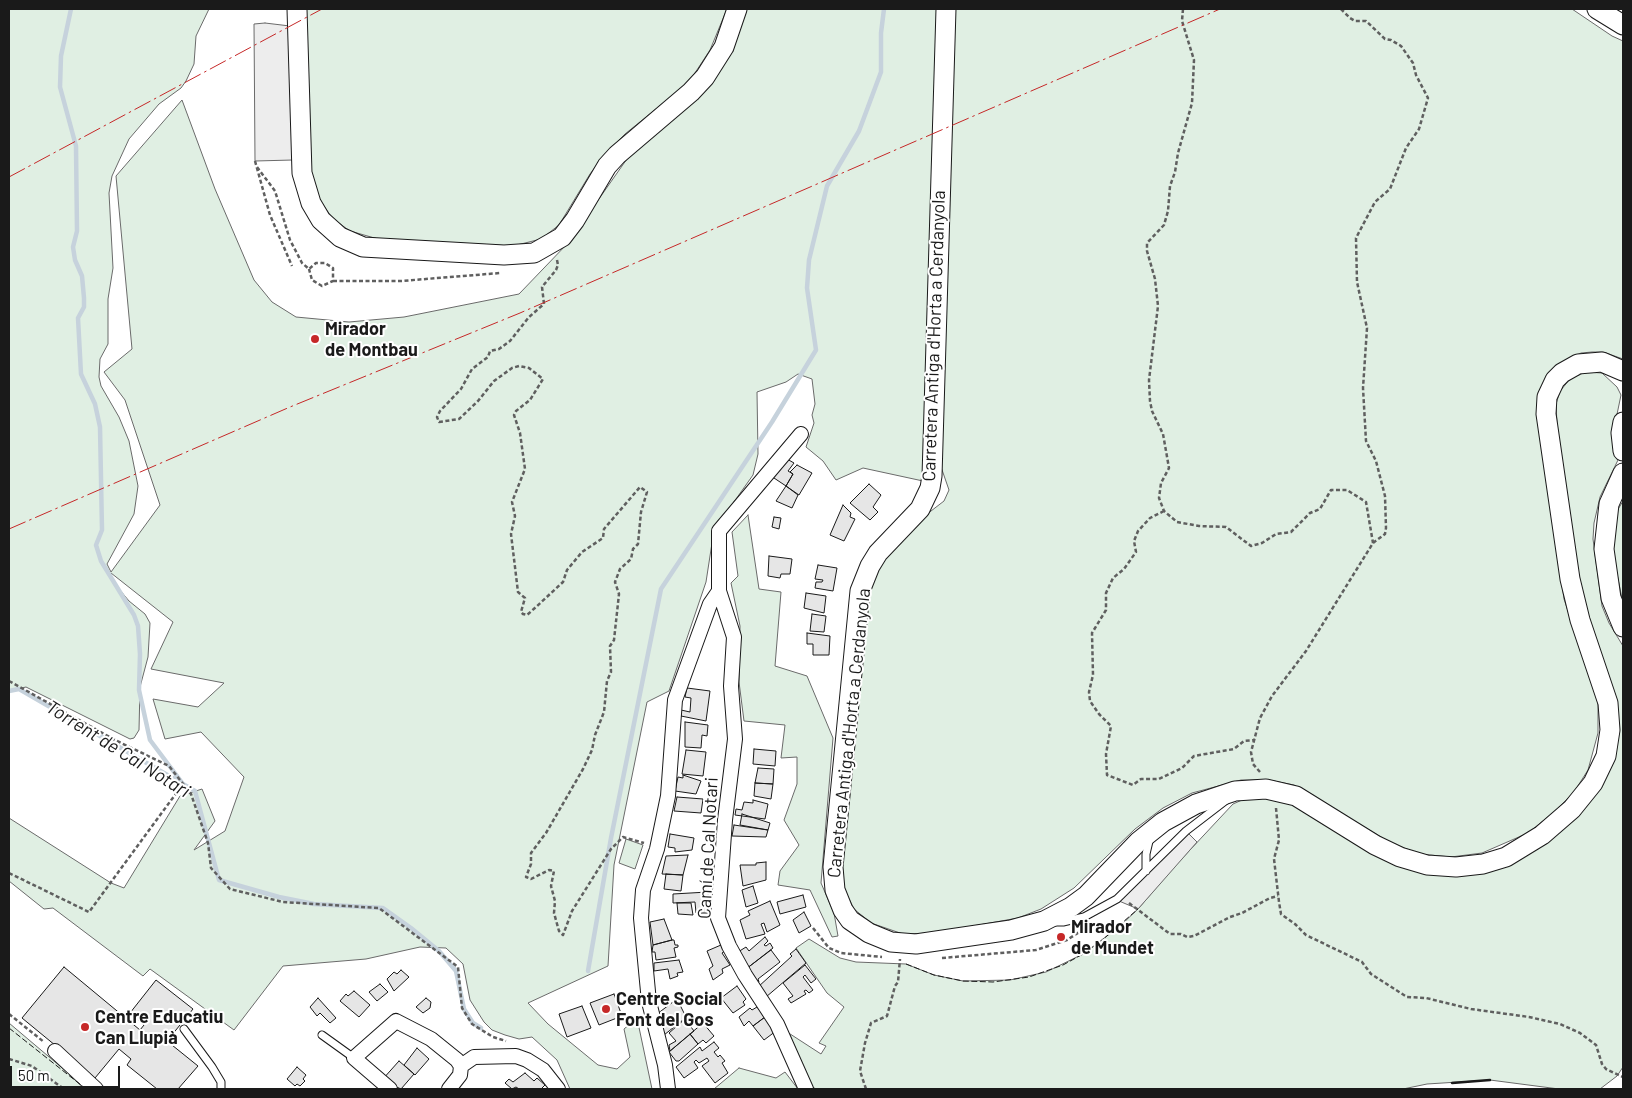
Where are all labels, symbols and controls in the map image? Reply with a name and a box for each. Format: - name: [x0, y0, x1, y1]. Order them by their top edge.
- street label: Carretera Antiga d'Horta a Cerdanyola: [918, 190, 950, 482]
- place label: Mirador de Montbau: [325, 318, 418, 360]
- marker: Mirador de Montbau: [309, 333, 321, 345]
- street label: Carretera Antiga d'Horta a Cerdanyola: [823, 587, 875, 879]
- water label: Torrent de Cal Notari: [42, 695, 194, 803]
- street label: Camí de Cal Notari: [694, 777, 722, 919]
- place label: Mirador de Mundet: [1071, 916, 1154, 959]
- marker: Mirador de Mundet: [1055, 931, 1067, 943]
- place label: Centre Social Font del Gos: [616, 988, 722, 1030]
- marker: Centre Social Font del Gos: [600, 1003, 612, 1015]
- place label: Centre Educatiu Can Llupià: [95, 1006, 223, 1048]
- marker: Centre Educatiu Can Llupià: [79, 1021, 91, 1033]
- scale bar: [12, 1056, 122, 1088]
- text: 50 m: [18, 1066, 50, 1084]

